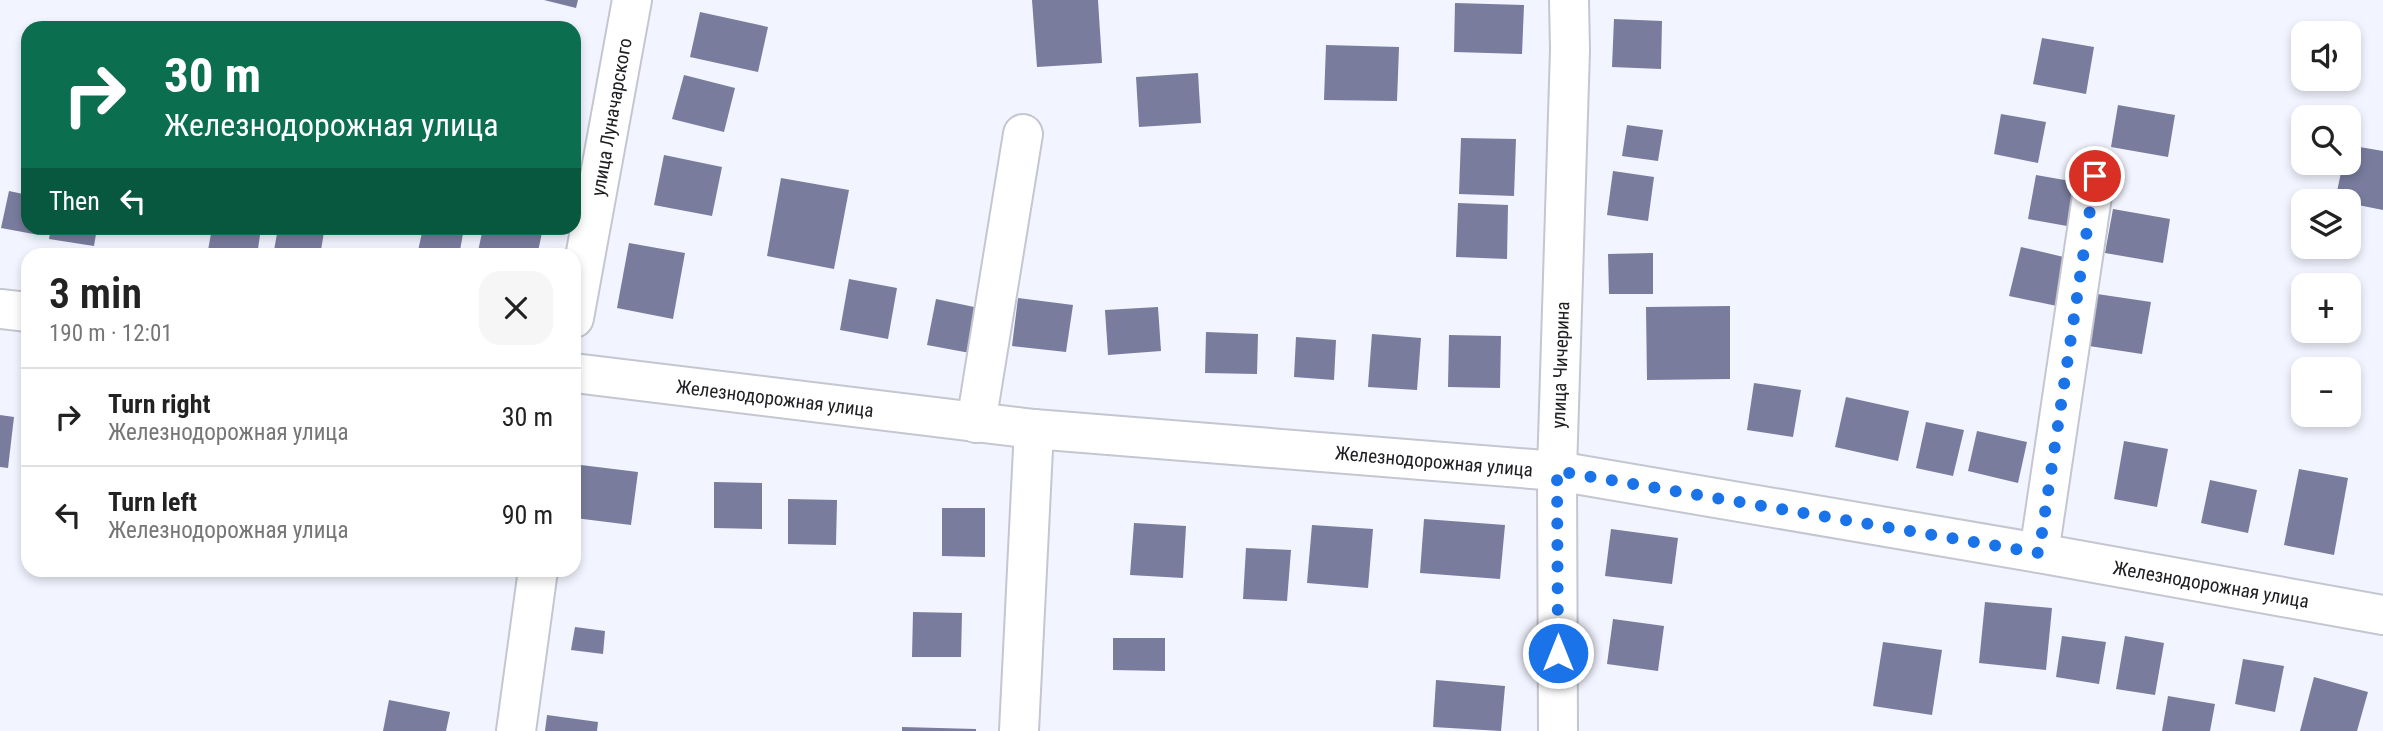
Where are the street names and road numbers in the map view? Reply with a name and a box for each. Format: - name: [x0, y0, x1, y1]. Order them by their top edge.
- street label: улица Луначарского: [586, 36, 637, 198]
- street label: улица Чичерина: [1547, 301, 1574, 429]
- street label: Железнодорожная улица: [675, 375, 875, 422]
- street label: Железнодорожная улица: [1334, 441, 1534, 482]
- street label: Железнодорожная улица: [2111, 556, 2311, 613]

